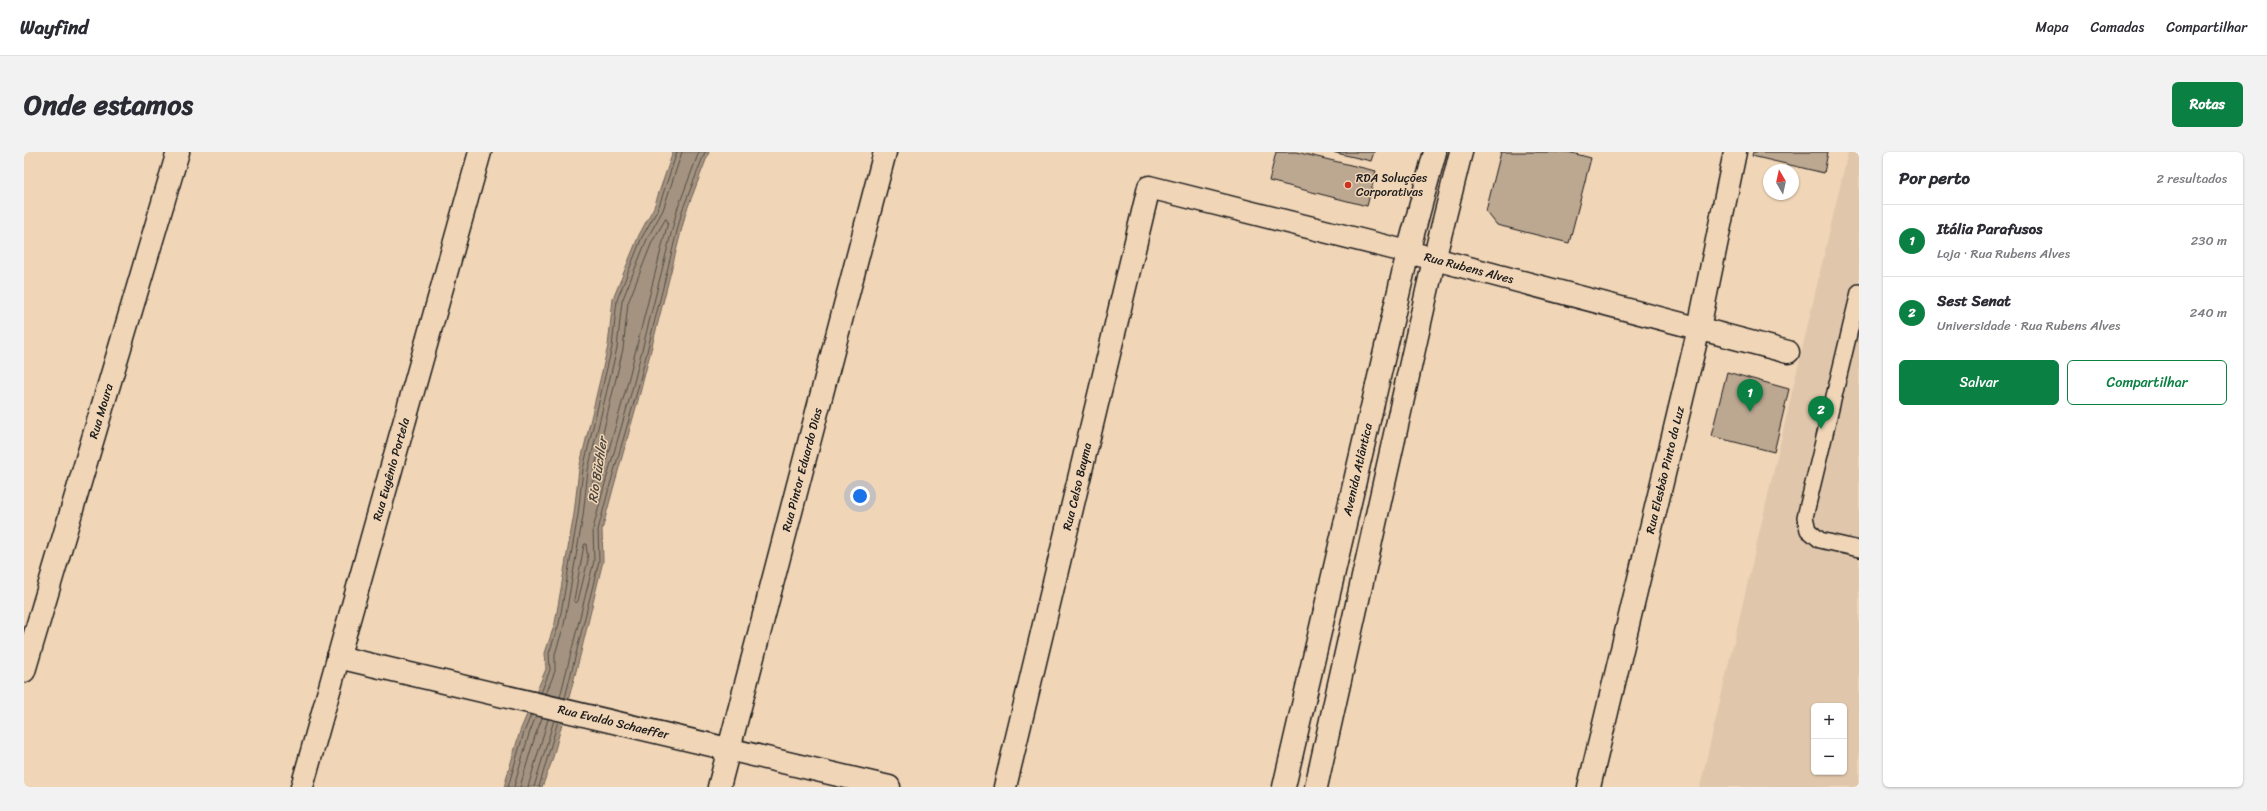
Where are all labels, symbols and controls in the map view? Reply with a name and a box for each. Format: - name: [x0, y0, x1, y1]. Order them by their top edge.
- text: Wayfind: [20, 11, 88, 44]
- text: Mapa: [2036, 15, 2068, 40]
- text: Camadas: [2090, 15, 2144, 40]
- text: Compartilhar: [2166, 15, 2247, 40]
- text: Onde estamos: [24, 80, 193, 129]
- button: Rotas: [2172, 82, 2243, 127]
- text: Por perto: [1899, 163, 1970, 193]
- north arrow: [1763, 164, 1799, 200]
- place label: RDA Soluções Corporativas: [1356, 167, 1428, 203]
- text: 2 resultados: [2156, 167, 2227, 190]
- marker: RDA Soluções Corporativas: [1343, 180, 1353, 190]
- text: Itália Parafusos: [1937, 216, 2042, 242]
- text: 1: [1909, 229, 1915, 252]
- text: 230 m: [2191, 229, 2227, 252]
- text: Loja · Rua Rubens Alves: [1937, 242, 2070, 265]
- street label: Rua Rubens Alves: [1422, 246, 1516, 290]
- text: Sest Senat: [1937, 288, 2011, 314]
- text: 2: [1908, 301, 1916, 324]
- text: 240 m: [2190, 301, 2227, 324]
- text: Universidade · Rua Rubens Alves: [1937, 314, 2120, 337]
- button: Salvar: [1899, 360, 2059, 405]
- button: Compartilhar: [2067, 360, 2227, 405]
- pin: 1: [1737, 379, 1763, 412]
- street label: Rua Moura: [83, 380, 120, 441]
- pin: 2: [1808, 396, 1834, 429]
- street label: Rua Elesbão Pinto da Luz: [1639, 404, 1691, 536]
- street label: Rua Pintor Eduardo Dias: [775, 405, 829, 534]
- street label: Rua Eugênio Portela: [366, 414, 416, 523]
- street label: Avenida Atlântica: [1336, 420, 1379, 519]
- water label: Rio Büchler: [581, 433, 614, 504]
- street label: Rua Celso Bayma: [1056, 440, 1098, 533]
- your location: [850, 486, 870, 506]
- street label: Rua Evaldo Schaeffer: [556, 698, 672, 746]
- map controls: [1811, 703, 1847, 775]
- button: +: [1811, 703, 1847, 739]
- button: −: [1811, 739, 1847, 775]

